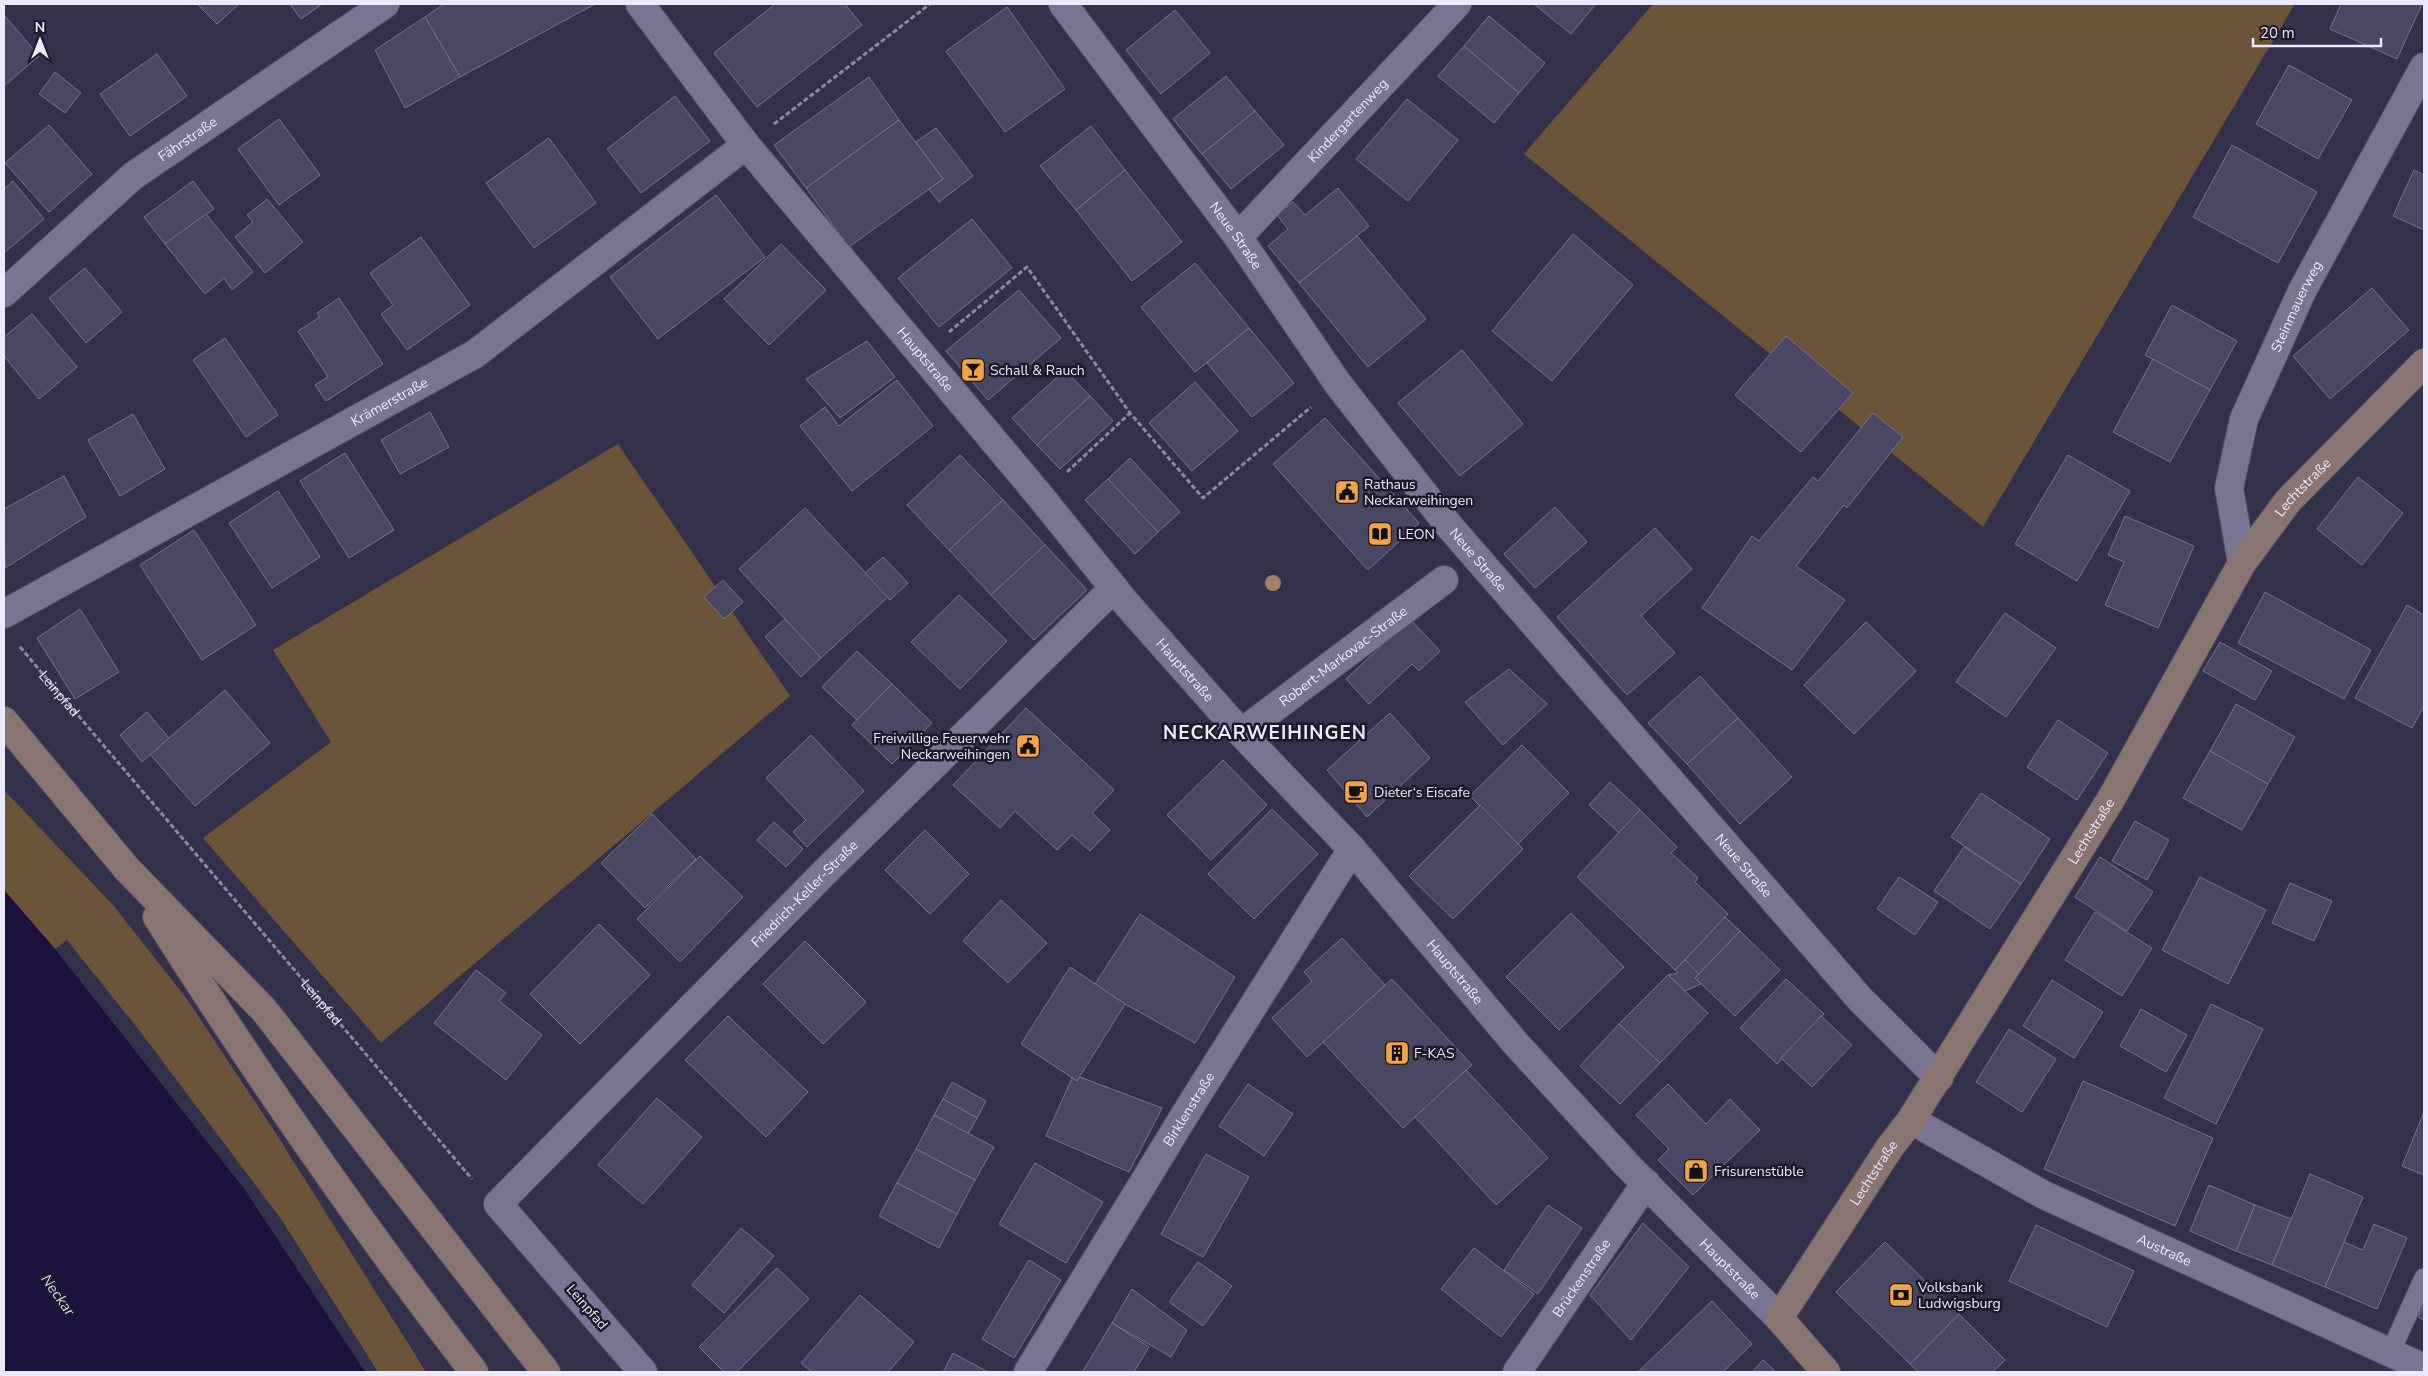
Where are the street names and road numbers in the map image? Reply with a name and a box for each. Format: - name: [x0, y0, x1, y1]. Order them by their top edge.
- street label: Kindergartenweg: [1303, 74, 1392, 167]
- street label: Fährstraße: [154, 112, 221, 166]
- street label: Neue Straße: [1205, 198, 1267, 273]
- street label: Steinmauerweg: [2266, 257, 2326, 355]
- street label: Hauptstraße: [893, 323, 958, 396]
- street label: Krämerstraße: [347, 372, 431, 430]
- street label: Lechtstraße: [2270, 454, 2335, 520]
- street label: Neue Straße: [1445, 524, 1511, 596]
- street label: Robert-Markovac-Straße: [1275, 601, 1411, 711]
- street label: Hauptstraße: [1152, 634, 1219, 706]
- street label: Leinpfad: [35, 667, 84, 720]
- street label: Lechtstraße: [2063, 795, 2119, 868]
- street label: Neue Straße: [1711, 829, 1777, 901]
- street label: Friedrich-Keller-Straße: [747, 836, 862, 951]
- street label: Hauptstraße: [1423, 935, 1488, 1008]
- street label: Leinpfad: [297, 975, 347, 1029]
- street label: Birklenstraße: [1158, 1068, 1219, 1150]
- street label: Lechtstraße: [1845, 1136, 1902, 1209]
- street label: Austraße: [2134, 1229, 2195, 1271]
- street label: Hauptstraße: [1696, 1234, 1765, 1304]
- street label: Brückenstraße: [1548, 1235, 1615, 1321]
- street label: Leinpfad: [562, 1280, 612, 1334]

